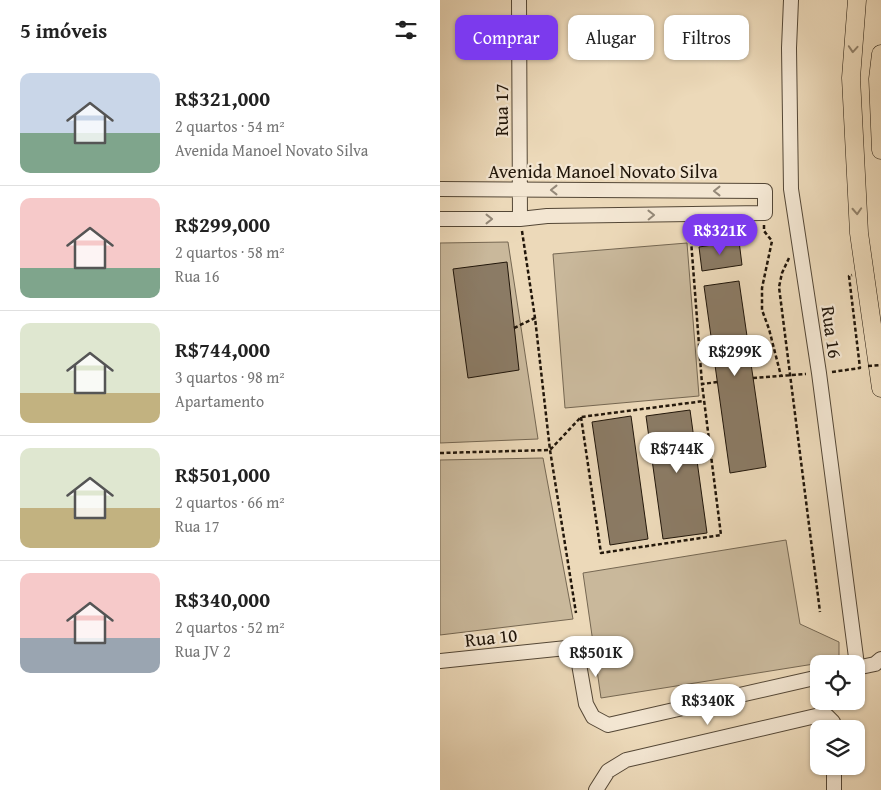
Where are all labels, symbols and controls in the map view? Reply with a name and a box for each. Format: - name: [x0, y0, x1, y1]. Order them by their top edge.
- text: 5 imóveis: [20, 15, 107, 46]
- chip: Comprar: [455, 15, 558, 60]
- chip: Alugar: [568, 15, 654, 60]
- chip: Filtros: [664, 15, 749, 60]
- icon: filters: [392, 16, 420, 44]
- one-way arrow: [848, 45, 859, 53]
- text: R$321,000: [175, 83, 270, 114]
- street label: Rua 17: [487, 84, 515, 136]
- icon: home: [60, 93, 120, 153]
- text: 2 quartos · 54 m²: [175, 114, 285, 138]
- text: Avenida Manoel Novato Silva: [175, 138, 368, 162]
- street label: Avenida Manoel Novato Silva: [488, 157, 718, 185]
- one-way arrow: [550, 185, 558, 195]
- one-way arrow: [712, 186, 720, 196]
- one-way arrow: [852, 207, 863, 215]
- text: R$299,000: [175, 209, 270, 240]
- one-way arrow: [648, 210, 655, 220]
- one-way arrow: [485, 214, 493, 224]
- pin: R$321K: [679, 214, 761, 256]
- icon: home: [60, 218, 120, 278]
- text: R$321K: [693, 218, 747, 242]
- text: 2 quartos · 58 m²: [175, 240, 285, 264]
- text: Rua 16: [175, 264, 219, 288]
- street label: Rua 16: [814, 304, 850, 360]
- text: R$744,000: [175, 334, 270, 365]
- pin: R$299K: [694, 334, 776, 377]
- text: R$299K: [708, 339, 762, 363]
- icon: home: [60, 343, 120, 403]
- text: 3 quartos · 98 m²: [175, 365, 285, 389]
- text: Apartamento: [175, 389, 264, 413]
- pin: R$744K: [636, 432, 718, 474]
- text: R$744K: [650, 436, 704, 460]
- text: R$501,000: [175, 459, 270, 490]
- icon: home: [60, 468, 120, 528]
- text: 2 quartos · 66 m²: [175, 490, 285, 514]
- text: Rua 17: [175, 514, 219, 538]
- text: R$340,000: [175, 584, 270, 615]
- icon: home: [60, 593, 120, 653]
- text: 2 quartos · 52 m²: [175, 615, 285, 639]
- street label: Rua 10: [463, 620, 519, 654]
- pin: R$501K: [555, 636, 637, 678]
- text: Rua JV 2: [175, 639, 231, 663]
- text: R$501K: [569, 640, 623, 664]
- map controls: [810, 655, 865, 775]
- button: locate: [810, 655, 865, 710]
- pin: R$340K: [667, 684, 749, 726]
- text: R$340K: [681, 688, 735, 712]
- button: layers: [810, 720, 865, 775]

